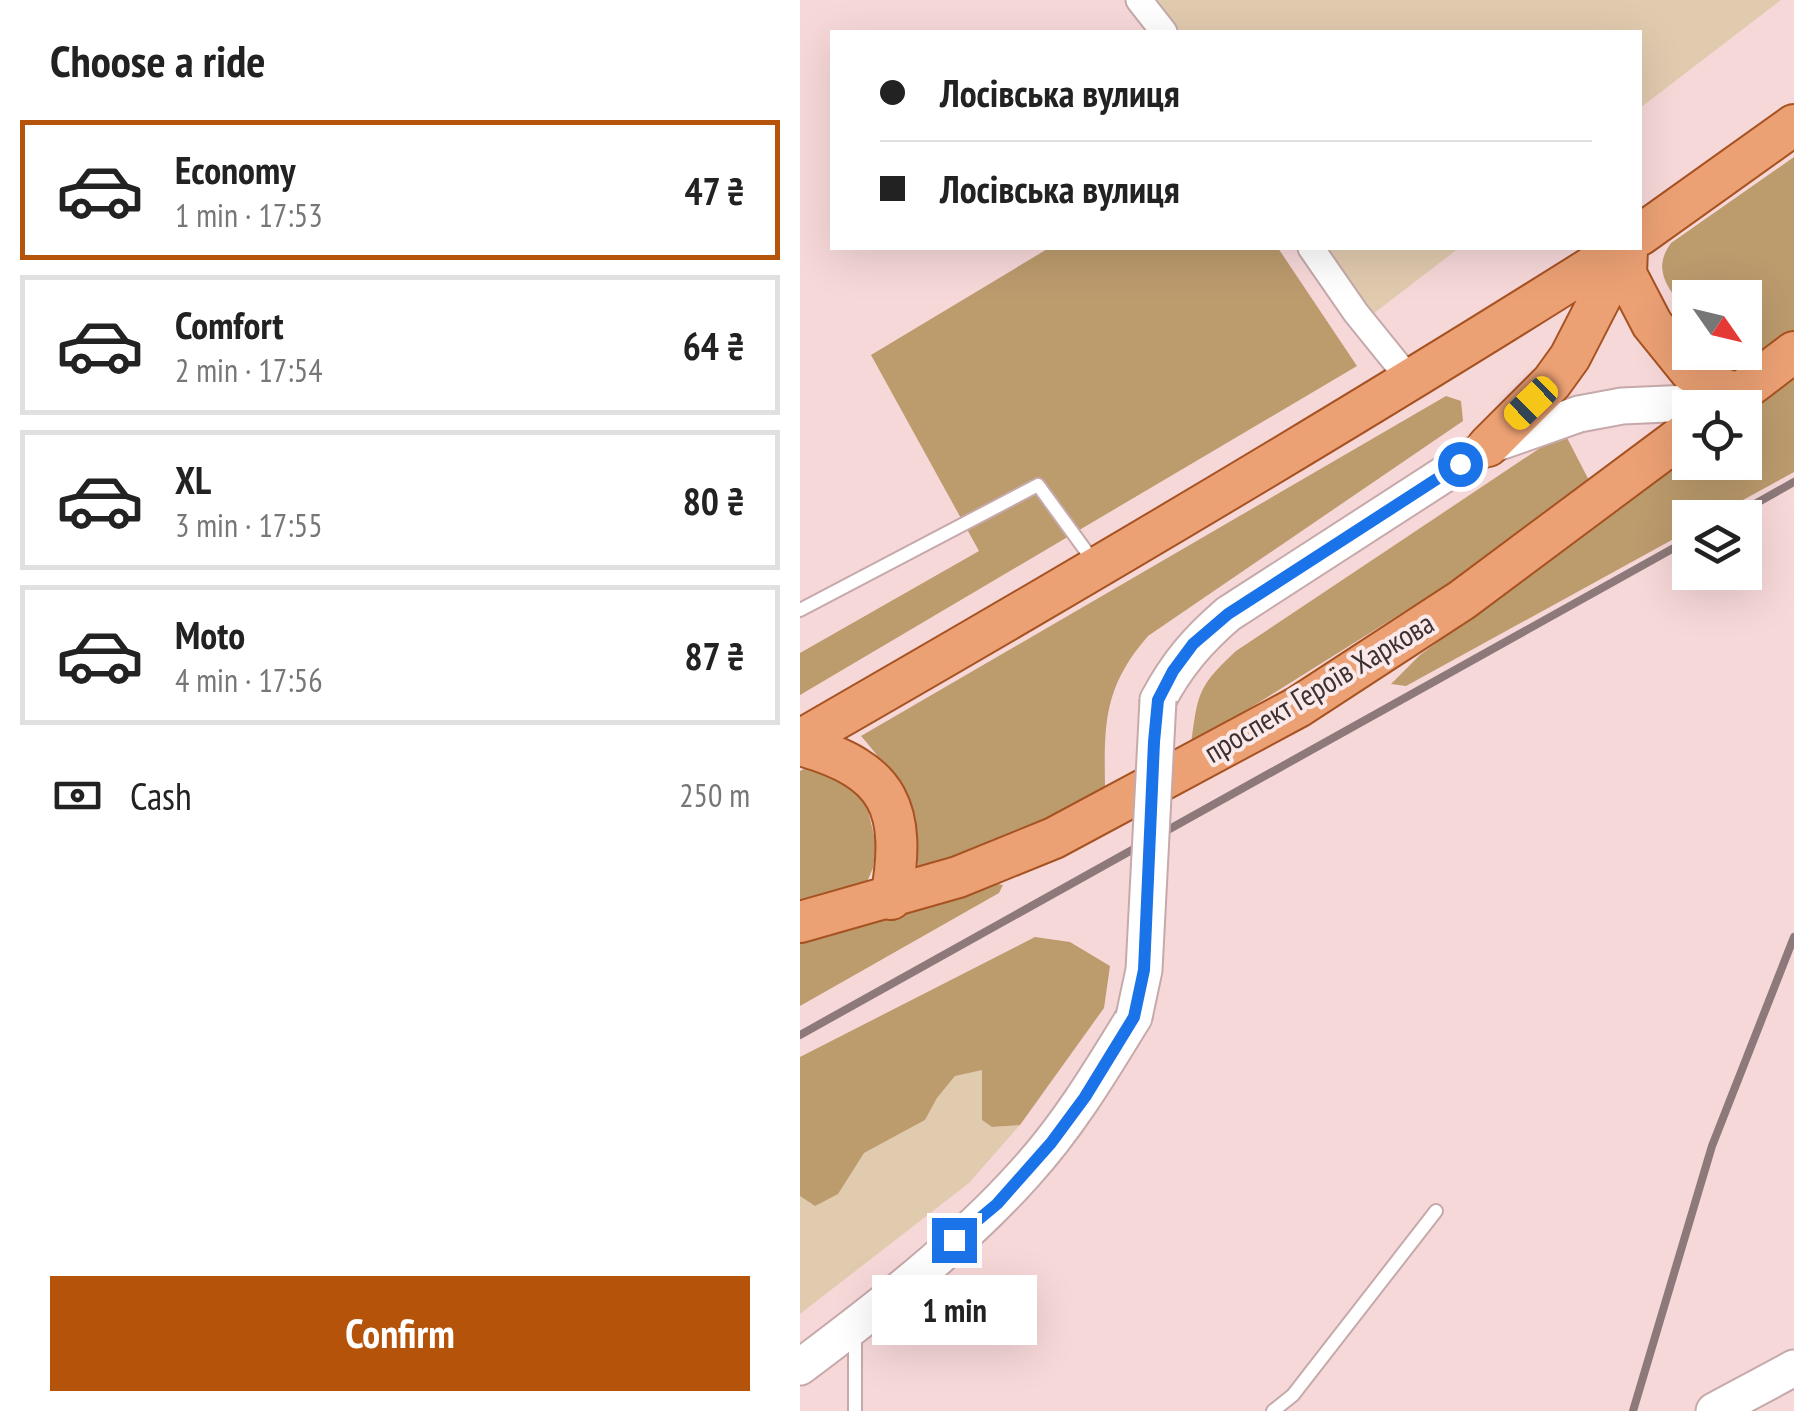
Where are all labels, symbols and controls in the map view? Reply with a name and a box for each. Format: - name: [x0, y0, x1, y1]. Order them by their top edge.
- text: Choose a ride: [50, 31, 265, 89]
- text: Лосівська вулиця: [940, 68, 1180, 117]
- icon: car: [55, 145, 145, 235]
- text: Economy: [175, 145, 295, 194]
- text: Лосівська вулиця: [940, 164, 1180, 213]
- text: 47 ₴: [684, 166, 745, 215]
- text: 1 min · 17:53: [175, 194, 323, 236]
- north arrow: [1672, 280, 1762, 370]
- map controls: [1672, 280, 1762, 590]
- icon: car: [55, 300, 145, 390]
- text: Comfort: [175, 300, 284, 349]
- text: 64 ₴: [683, 321, 745, 370]
- text: 2 min · 17:54: [175, 349, 323, 391]
- car: [1499, 371, 1563, 435]
- button: locate: [1672, 390, 1762, 480]
- route start: [1438, 442, 1483, 487]
- icon: car: [55, 455, 145, 545]
- text: XL: [175, 455, 211, 504]
- text: 80 ₴: [683, 476, 745, 525]
- button: layers: [1672, 500, 1762, 590]
- text: 3 min · 17:55: [175, 504, 323, 546]
- street label: проспект Героїв Харкова: [1196, 603, 1440, 771]
- icon: car: [55, 610, 145, 700]
- text: Moto: [175, 610, 245, 659]
- text: 87 ₴: [684, 631, 745, 680]
- text: 4 min · 17:56: [175, 659, 323, 701]
- icon: cash: [50, 768, 105, 823]
- text: Cash: [130, 771, 192, 820]
- text: 250 m: [679, 774, 750, 816]
- route end: [932, 1218, 977, 1263]
- callout: 1 min: [872, 1275, 1036, 1345]
- button: Confirm: [50, 1276, 750, 1391]
- text: 1 min: [922, 1289, 987, 1331]

